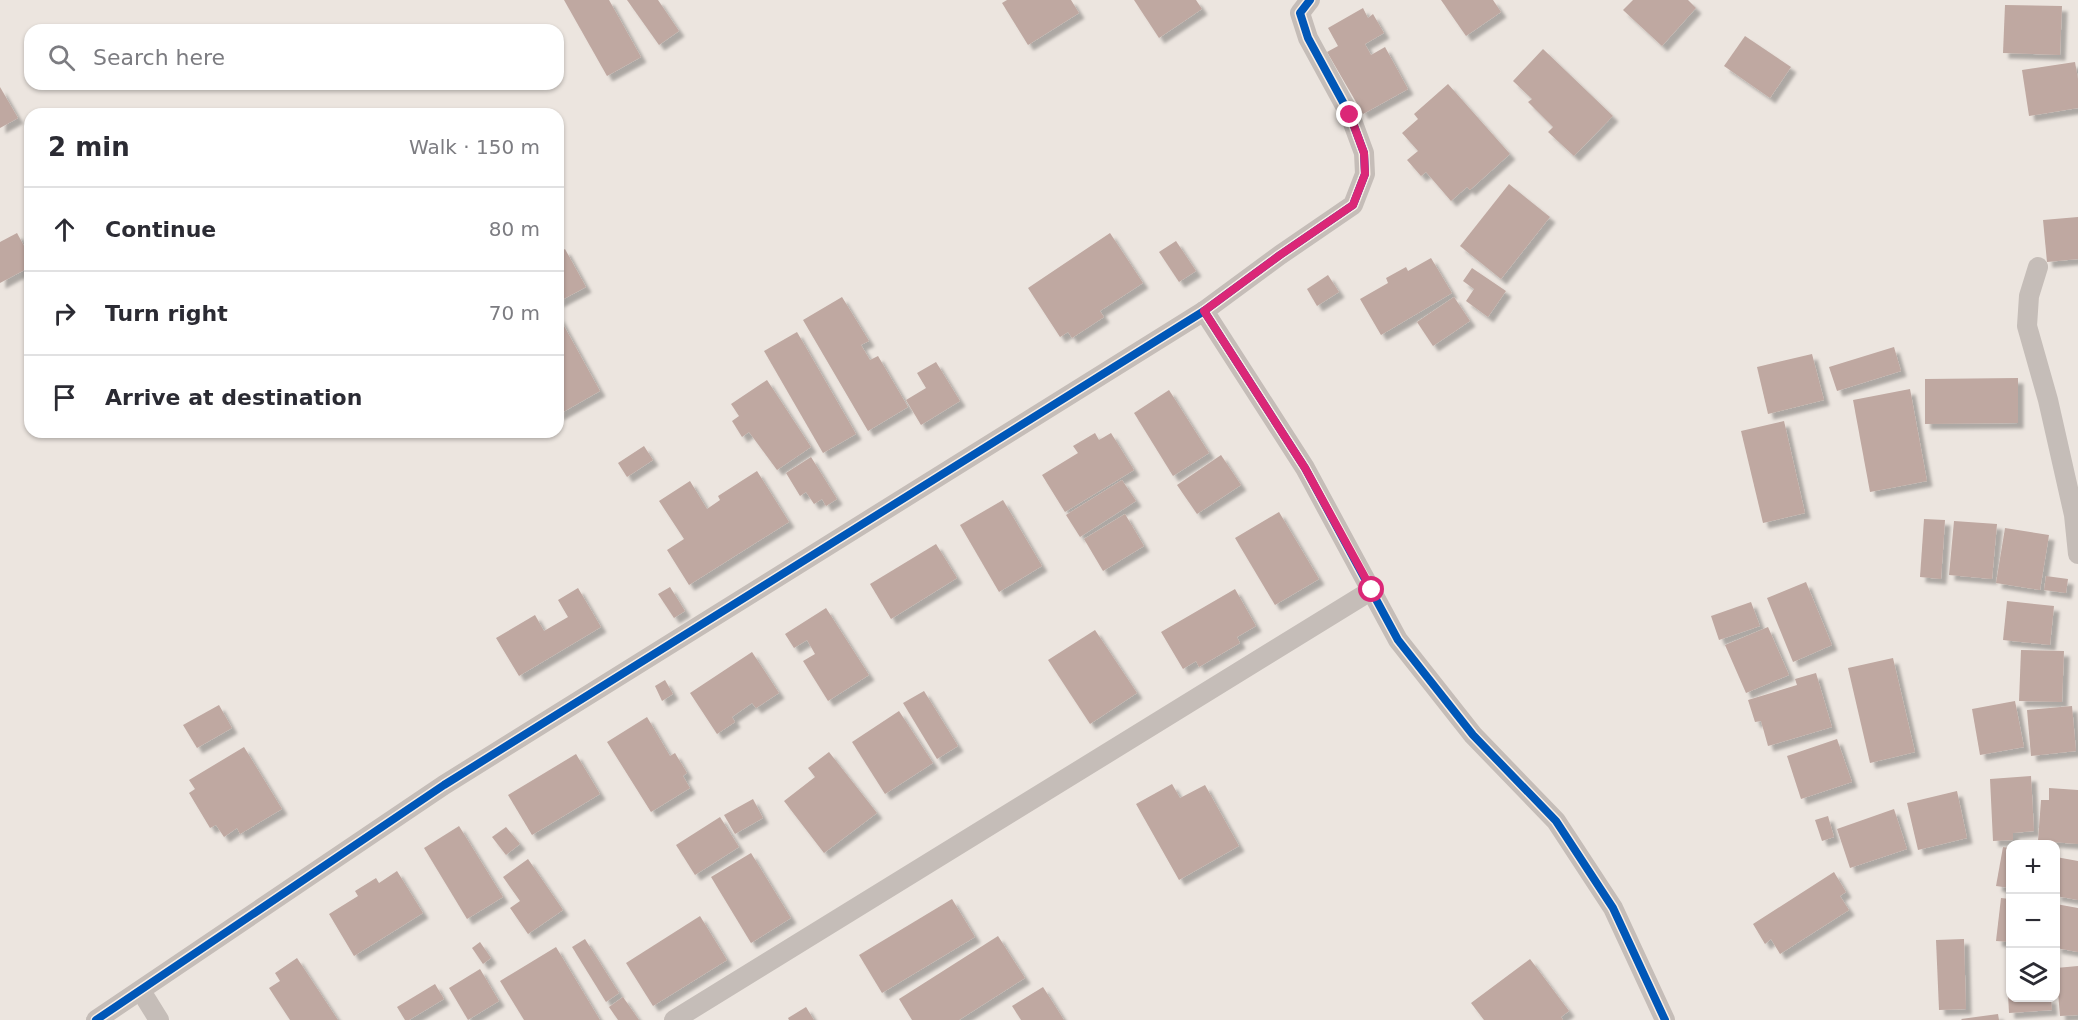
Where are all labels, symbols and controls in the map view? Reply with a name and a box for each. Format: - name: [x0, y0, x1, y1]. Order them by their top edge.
- search box: [24, 24, 564, 90]
- icon: search: [45, 41, 78, 74]
- text: Search here: [93, 45, 225, 70]
- route end: [1336, 101, 1362, 127]
- text: 2 min: [48, 132, 130, 162]
- text: Walk · 150 m: [409, 135, 540, 159]
- icon: ahead: [48, 213, 81, 246]
- text: Continue: [105, 217, 216, 242]
- text: 80 m: [489, 217, 540, 241]
- icon: right: [48, 297, 81, 330]
- text: Turn right: [105, 301, 228, 326]
- text: 70 m: [489, 301, 540, 325]
- icon: arrive: [48, 381, 81, 414]
- text: Arrive at destination: [105, 385, 362, 410]
- route start: [1358, 576, 1384, 602]
- map controls: [2006, 840, 2060, 1002]
- button: +: [2006, 840, 2060, 894]
- button: −: [2006, 894, 2060, 948]
- button: layers: [2006, 948, 2060, 1002]

